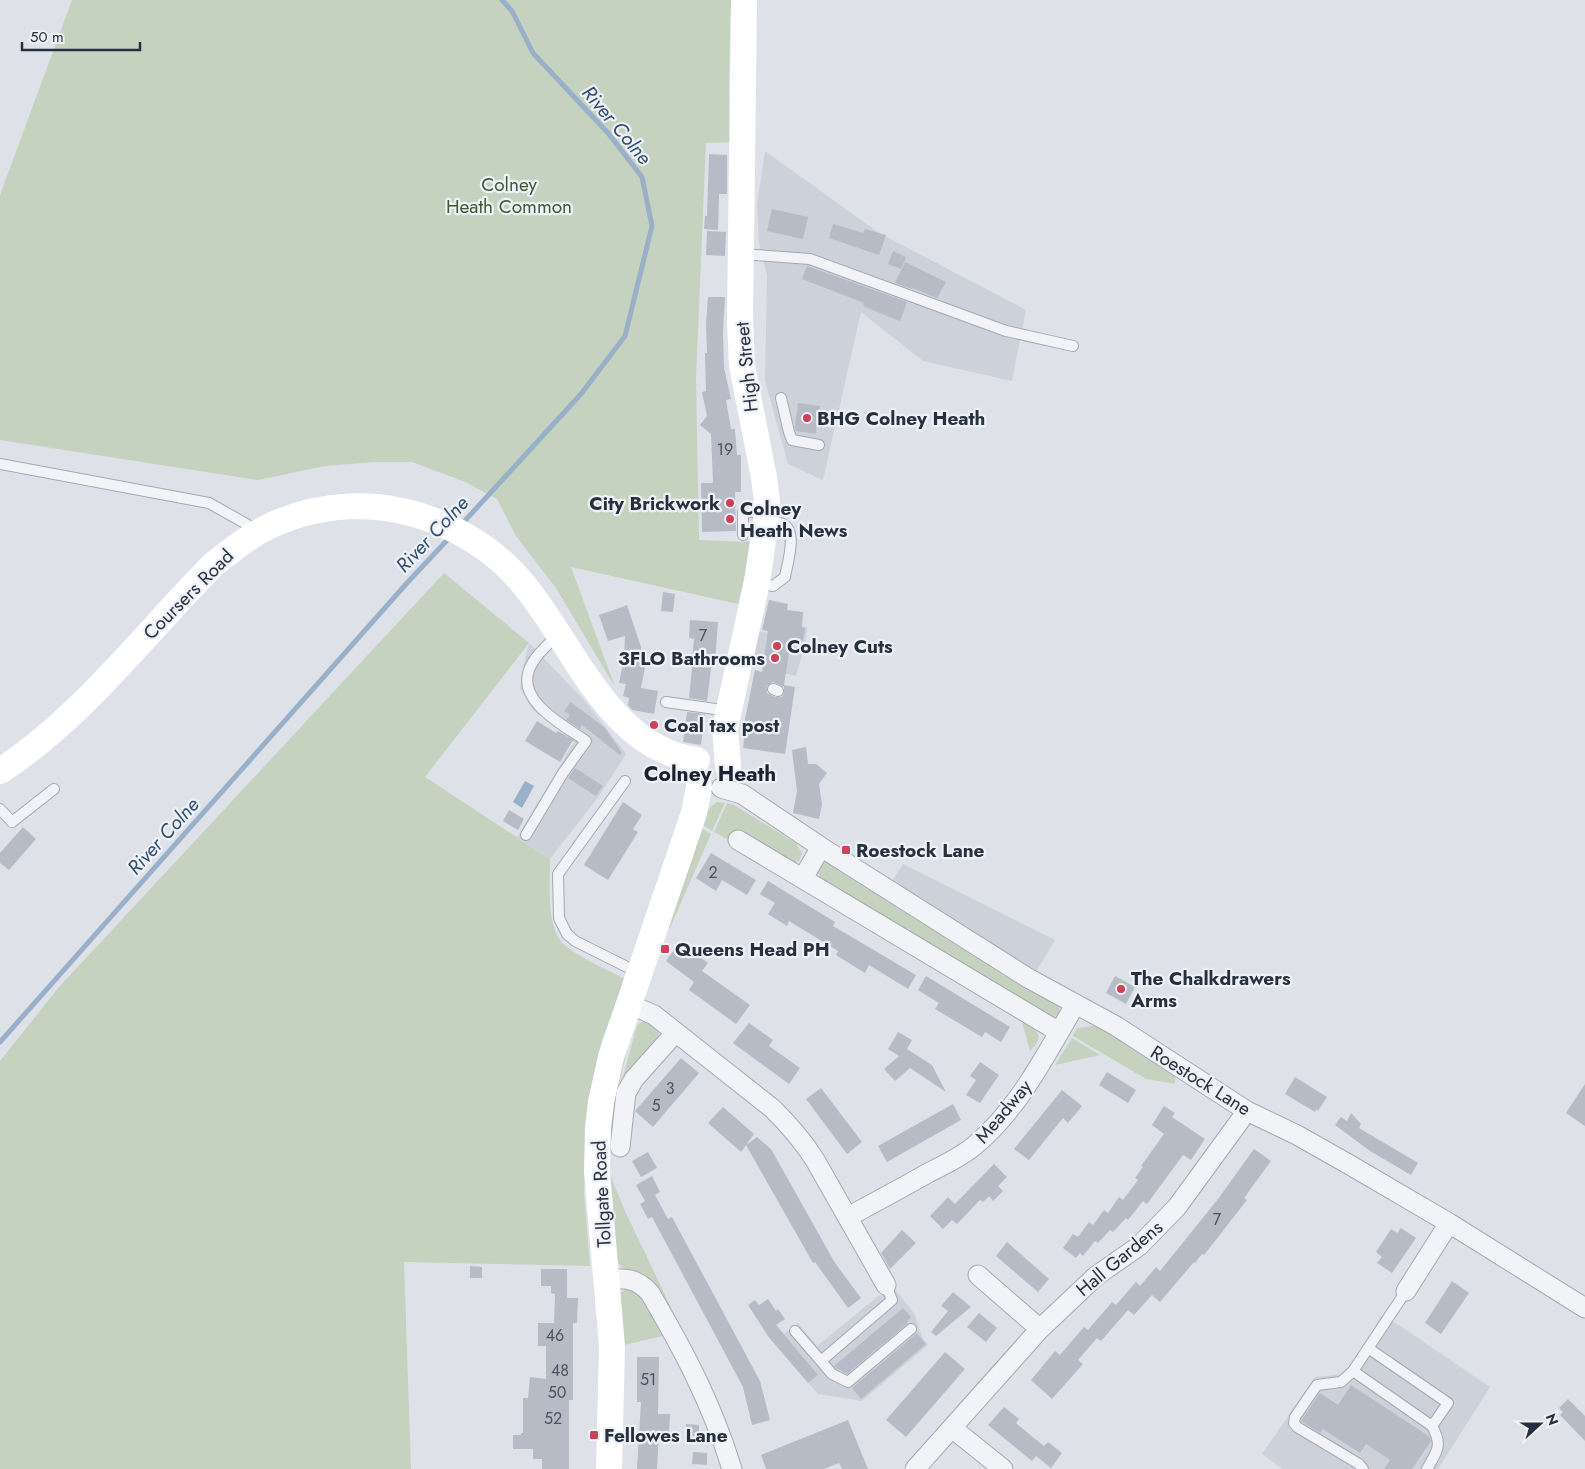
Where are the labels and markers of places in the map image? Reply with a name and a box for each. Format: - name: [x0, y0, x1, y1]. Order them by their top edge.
- place label: BHG Colney Heath: [817, 405, 985, 432]
- marker: BHG Colney Heath: [801, 412, 813, 424]
- place label: City Brickwork: [589, 490, 720, 517]
- place label: Colney Heath News: [740, 495, 848, 544]
- marker: City Brickwork: [724, 497, 736, 509]
- marker: Colney Heath News: [724, 513, 736, 525]
- place label: Colney Cuts: [787, 633, 893, 660]
- marker: Colney Cuts: [771, 640, 783, 652]
- place label: 3FLO Bathrooms: [618, 645, 765, 672]
- marker: 3FLO Bathrooms: [769, 652, 781, 664]
- place label: Coal tax post: [664, 712, 779, 739]
- marker: Coal tax post: [648, 719, 660, 731]
- place label: Roestock Lane: [856, 837, 985, 864]
- marker: Roestock Lane: [840, 844, 852, 856]
- place label: Queens Head PH: [675, 936, 830, 963]
- marker: Queens Head PH: [659, 943, 671, 955]
- place label: The Chalkdrawers Arms: [1130, 965, 1291, 1014]
- marker: The Chalkdrawers Arms: [1115, 983, 1127, 995]
- place label: Fellowes Lane: [604, 1422, 728, 1449]
- marker: Fellowes Lane: [588, 1429, 600, 1441]

